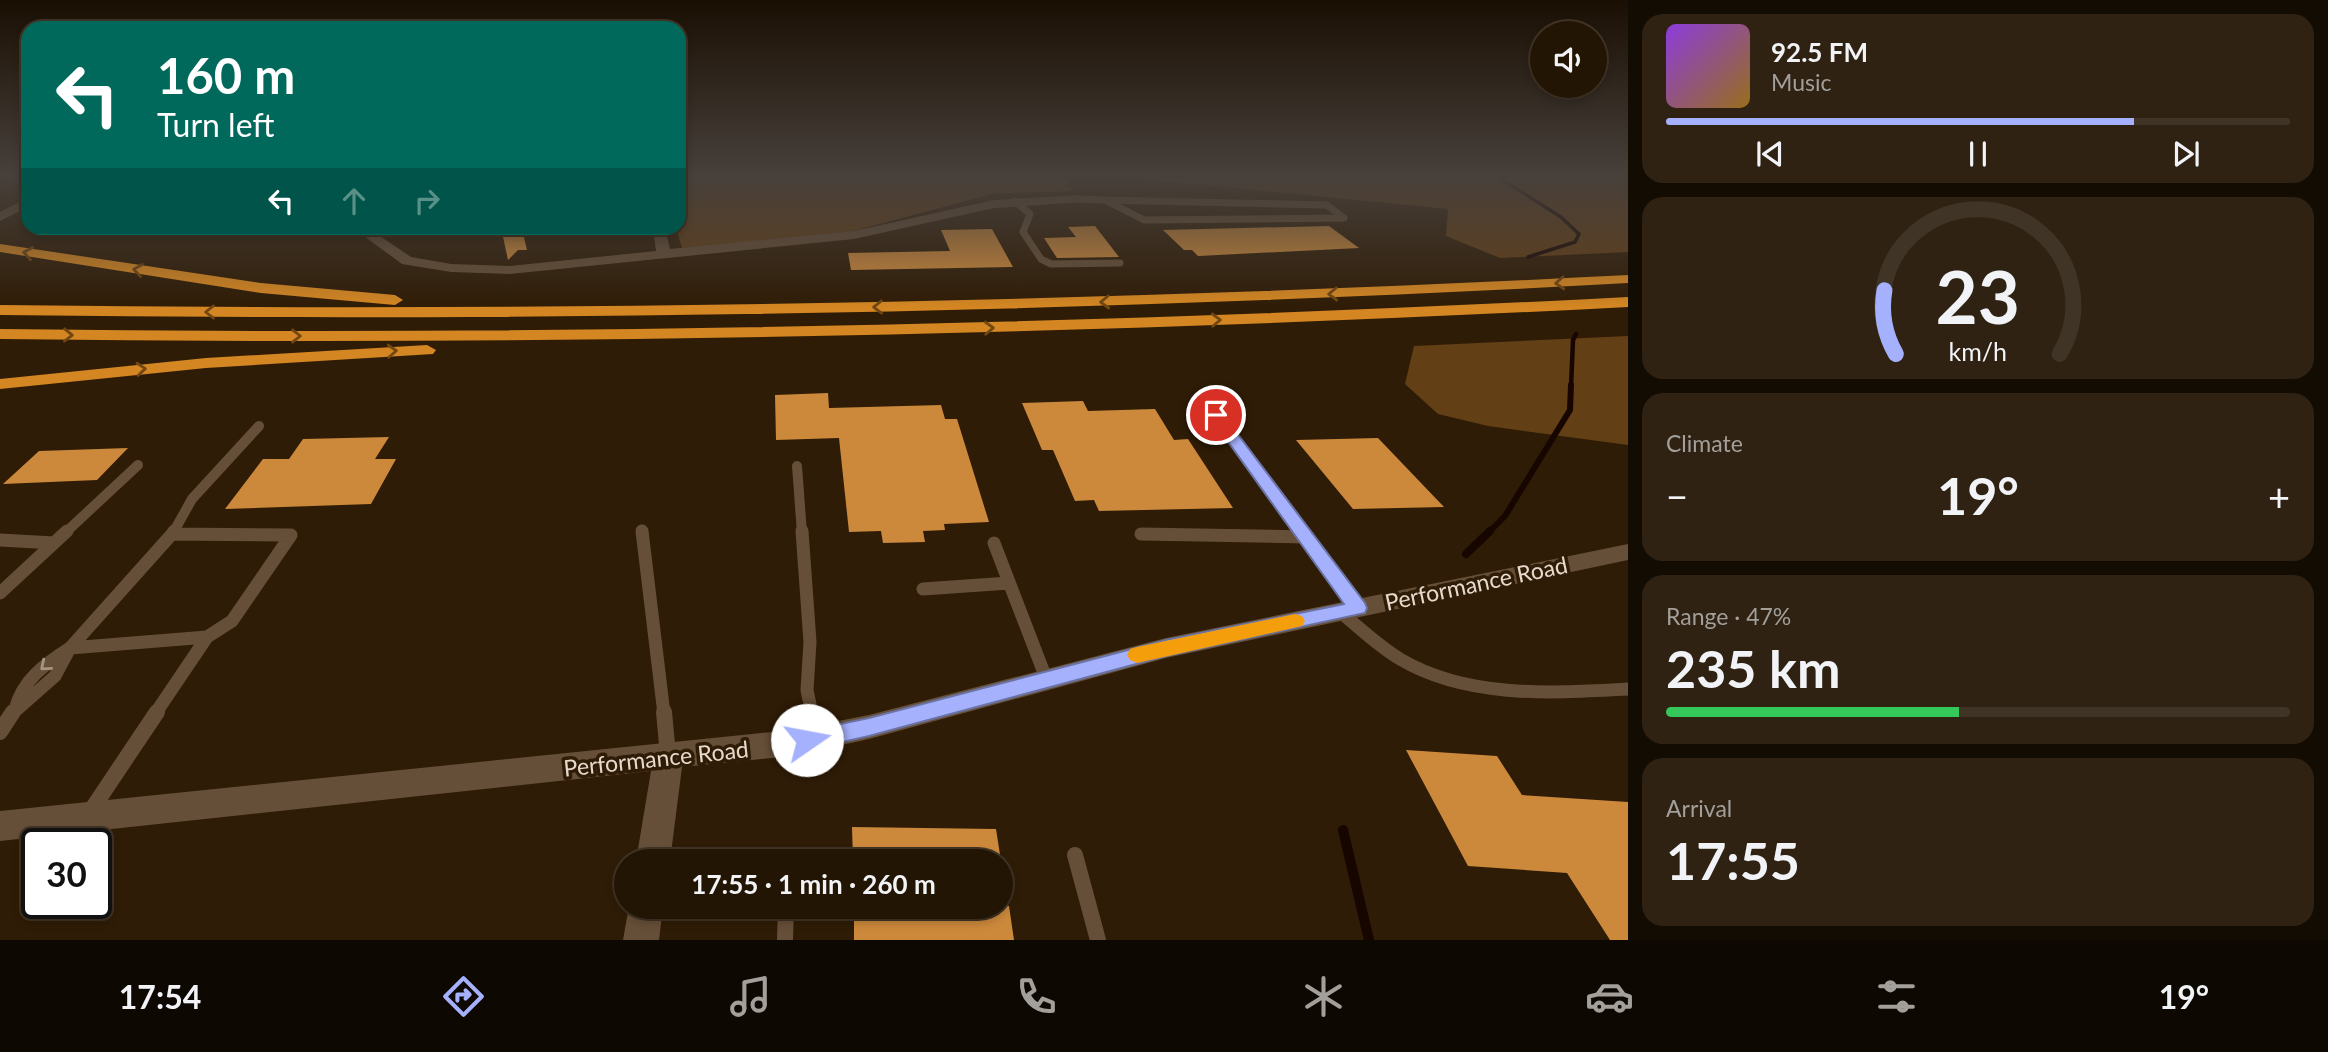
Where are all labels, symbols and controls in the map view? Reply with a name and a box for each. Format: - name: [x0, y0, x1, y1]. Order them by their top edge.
- map controls: [1530, 21, 1607, 98]
- button: sound: [1530, 21, 1607, 98]
- text: 92.5 FM: [1771, 36, 1868, 68]
- text: 160 m: [157, 46, 295, 104]
- icon: left: [42, 49, 133, 140]
- text: Music: [1771, 68, 1831, 96]
- text: Turn left: [157, 105, 274, 144]
- icon: previous: [1751, 135, 1789, 173]
- icon: pause: [1959, 135, 1997, 173]
- icon: next: [2167, 135, 2205, 173]
- icon: left: [262, 182, 300, 220]
- icon: ahead: [335, 182, 373, 220]
- icon: right: [408, 182, 446, 220]
- one-way arrow: [22, 246, 34, 261]
- text: 23: [1936, 252, 2020, 340]
- one-way arrow: [132, 263, 144, 278]
- one-way arrow: [1554, 276, 1565, 291]
- one-way arrow: [1327, 286, 1338, 301]
- one-way arrow: [1100, 294, 1111, 309]
- one-way arrow: [872, 299, 883, 315]
- one-way arrow: [204, 305, 215, 320]
- one-way arrow: [1211, 313, 1222, 328]
- one-way arrow: [983, 320, 994, 335]
- one-way arrow: [63, 327, 74, 342]
- one-way arrow: [291, 328, 301, 344]
- text: km/h: [1949, 335, 2007, 365]
- one-way arrow: [387, 344, 398, 359]
- one-way arrow: [136, 362, 147, 377]
- pin: [1186, 385, 1246, 445]
- icon: arrive: [1197, 396, 1235, 434]
- text: Climate: [1666, 429, 1743, 457]
- text: 19°: [1937, 464, 2019, 526]
- text: −: [1666, 473, 1688, 519]
- text: +: [2268, 473, 2290, 519]
- street label: Performance Road: [1382, 550, 1570, 616]
- text: Range · 47%: [1666, 602, 1791, 630]
- text: 235 km: [1666, 637, 1840, 699]
- one-way arrow: [40, 658, 53, 670]
- position arrow: [770, 703, 844, 777]
- street label: Performance Road: [562, 734, 750, 782]
- text: Arrival: [1666, 794, 1732, 822]
- speed limit sign: 30: [21, 828, 112, 919]
- text: 17:55: [1666, 829, 1800, 891]
- text: 17:55 · 1 min · 260 m: [691, 868, 936, 900]
- icon: directions: [439, 972, 488, 1021]
- icon: music: [726, 972, 775, 1021]
- icon: phone: [1012, 972, 1061, 1021]
- icon: climate: [1299, 972, 1348, 1021]
- icon: car: [1585, 972, 1634, 1021]
- icon: filters: [1872, 972, 1921, 1021]
- text: 17:54: [119, 977, 201, 1016]
- text: 19°: [2159, 977, 2209, 1016]

